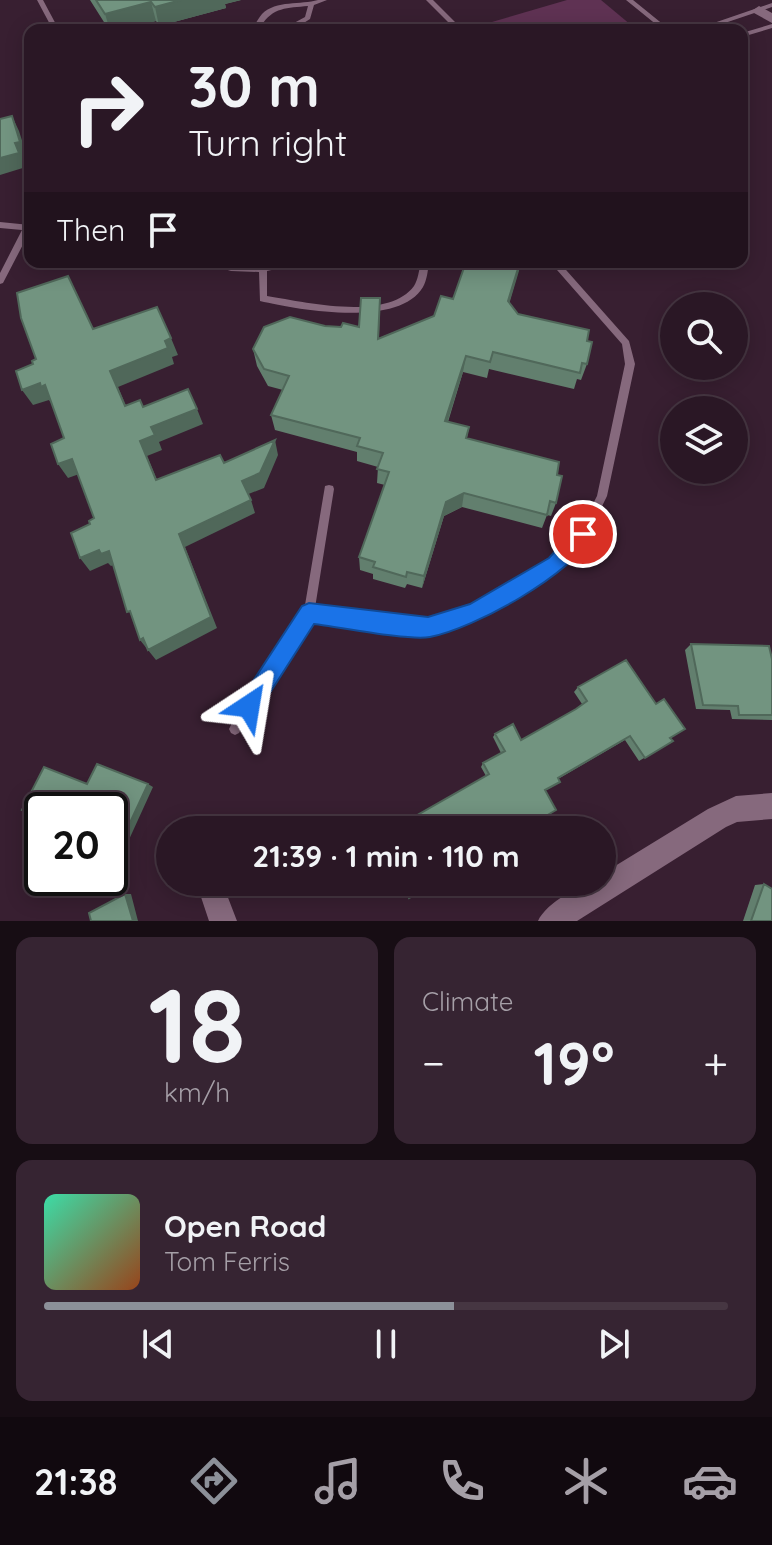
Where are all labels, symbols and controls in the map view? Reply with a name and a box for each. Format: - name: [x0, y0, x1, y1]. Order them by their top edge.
- text: 30 m: [188, 51, 320, 121]
- icon: right: [56, 56, 160, 160]
- text: Turn right: [188, 120, 347, 165]
- icon: arrive: [141, 208, 185, 252]
- text: Then: [56, 211, 125, 249]
- map controls: [660, 292, 748, 484]
- button: search: [660, 292, 748, 380]
- button: layers: [660, 396, 748, 484]
- pin: [549, 500, 617, 568]
- icon: arrive: [561, 512, 605, 556]
- position arrow: [207, 664, 291, 748]
- speed limit sign: 20: [24, 792, 128, 896]
- text: 21:39 · 1 min · 110 m: [252, 837, 520, 875]
- text: 18: [148, 959, 246, 1089]
- text: Climate: [422, 985, 513, 1018]
- text: 19°: [534, 1025, 615, 1100]
- text: −: [422, 1035, 445, 1090]
- text: +: [703, 1035, 728, 1090]
- text: km/h: [164, 1076, 230, 1109]
- text: Open Road: [164, 1207, 326, 1245]
- text: Tom Ferris: [164, 1245, 290, 1278]
- icon: previous: [136, 1322, 180, 1366]
- icon: pause: [364, 1322, 408, 1366]
- icon: next: [592, 1322, 636, 1366]
- icon: directions: [186, 1453, 242, 1509]
- icon: music: [310, 1453, 366, 1509]
- icon: phone: [434, 1453, 490, 1509]
- icon: climate: [558, 1453, 614, 1509]
- icon: car: [682, 1453, 738, 1509]
- text: 21:38: [34, 1459, 117, 1504]

